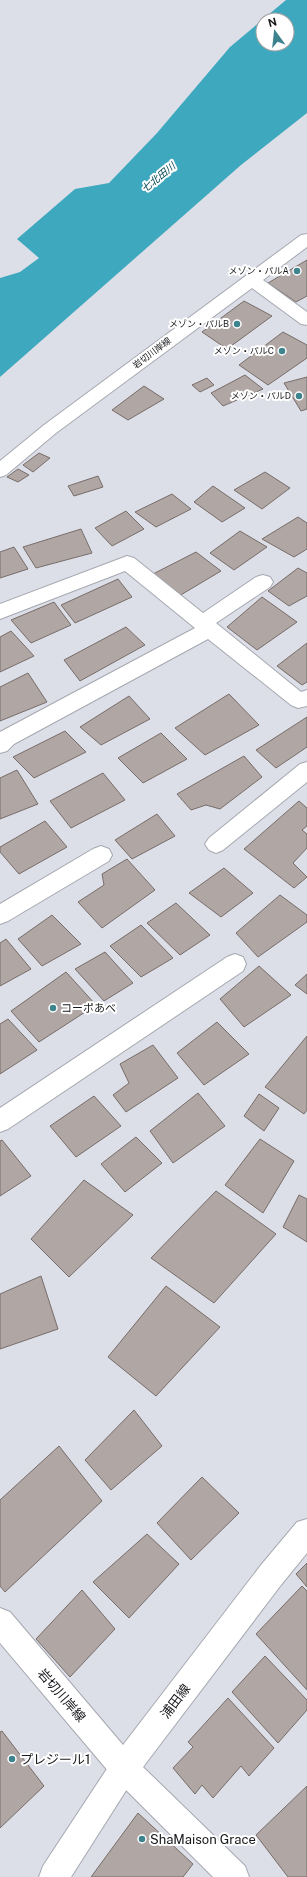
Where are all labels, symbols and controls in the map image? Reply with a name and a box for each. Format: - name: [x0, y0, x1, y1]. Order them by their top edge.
- north arrow: [255, 12, 295, 52]
- text: N: [267, 15, 278, 29]
- water label: 七北田川: [139, 159, 178, 194]
- place label: メゾン・パルA: [229, 265, 290, 276]
- marker: メゾン・パルA: [292, 266, 302, 276]
- place label: メゾン・パルB: [169, 318, 229, 329]
- marker: メゾン・パルB: [232, 319, 242, 329]
- street label: 岩切川岸線: [130, 334, 174, 371]
- place label: メゾン・パルC: [214, 345, 274, 356]
- marker: メゾン・パルC: [277, 346, 287, 356]
- place label: メゾン・パルD: [231, 390, 291, 401]
- marker: メゾン・パルD: [294, 391, 304, 401]
- place label: コーポあべ: [61, 1002, 116, 1014]
- marker: コーポあべ: [48, 1003, 58, 1013]
- street label: 岩切川岸線: [35, 1666, 89, 1725]
- street label: 浦田線: [158, 1681, 193, 1721]
- place label: プレジール1: [20, 1752, 90, 1767]
- marker: プレジール1: [7, 1754, 17, 1764]
- place label: ShaMaison Grace: [150, 1832, 256, 1847]
- marker: ShaMaison Grace: [137, 1834, 147, 1844]

